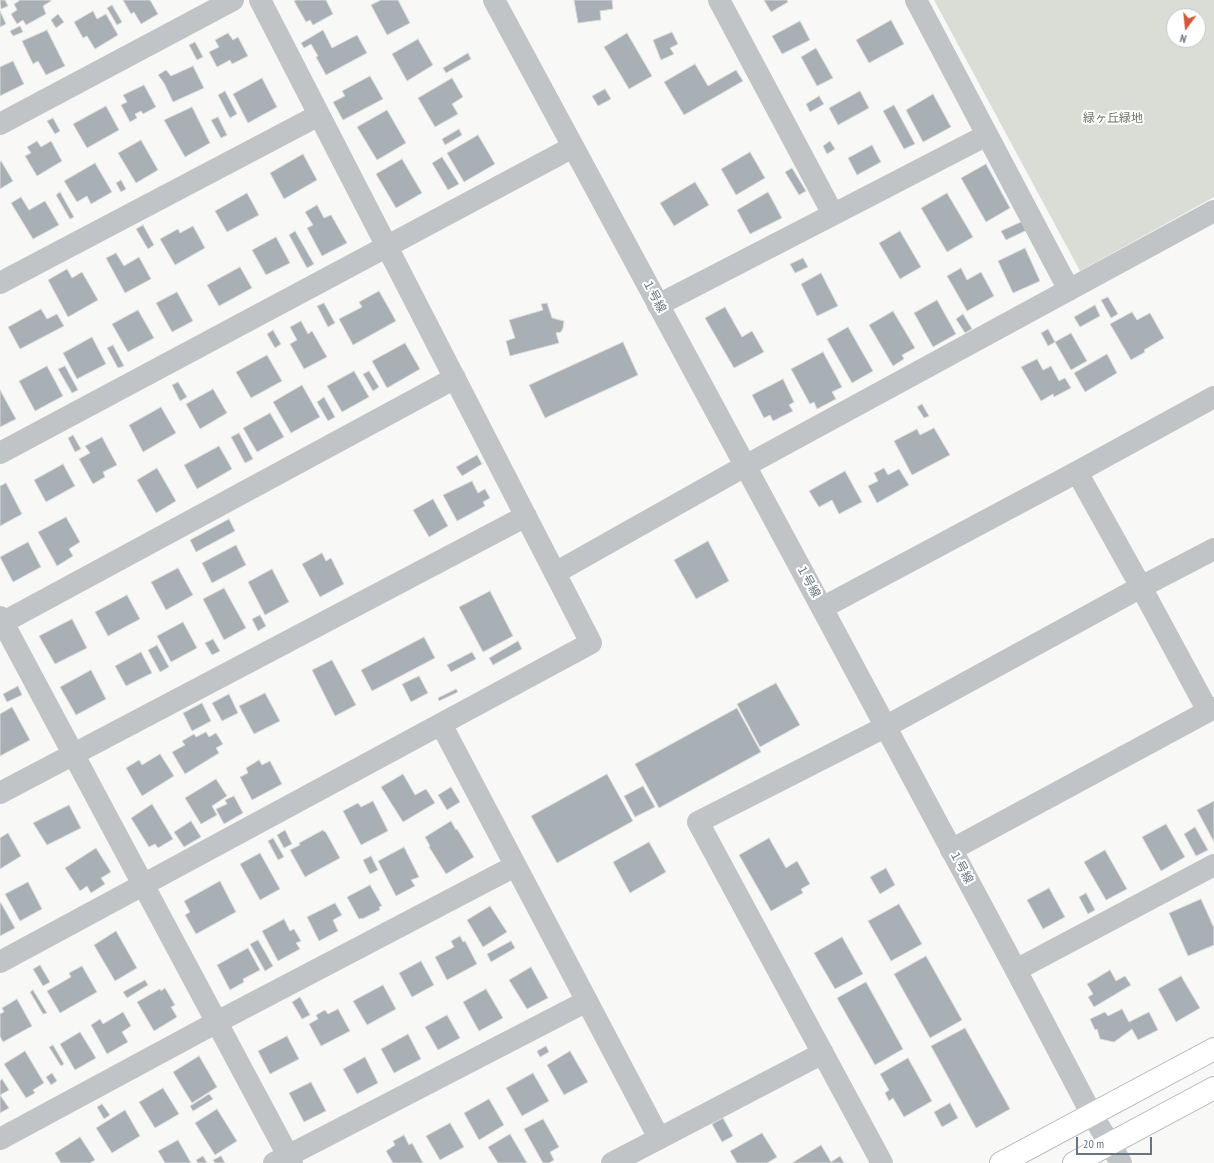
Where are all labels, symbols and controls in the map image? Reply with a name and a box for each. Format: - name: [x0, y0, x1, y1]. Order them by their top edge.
- north arrow: [1166, 8, 1206, 48]
- text: N: [1178, 31, 1188, 46]
- park label: 緑ヶ丘緑地: [1083, 112, 1143, 126]
- street label: １号線: [639, 277, 669, 315]
- street label: １号線: [793, 562, 823, 600]
- street label: １号線: [946, 848, 976, 886]
- scale bar: [1078, 1129, 1154, 1155]
- text: 20 m: [1083, 1136, 1104, 1151]

